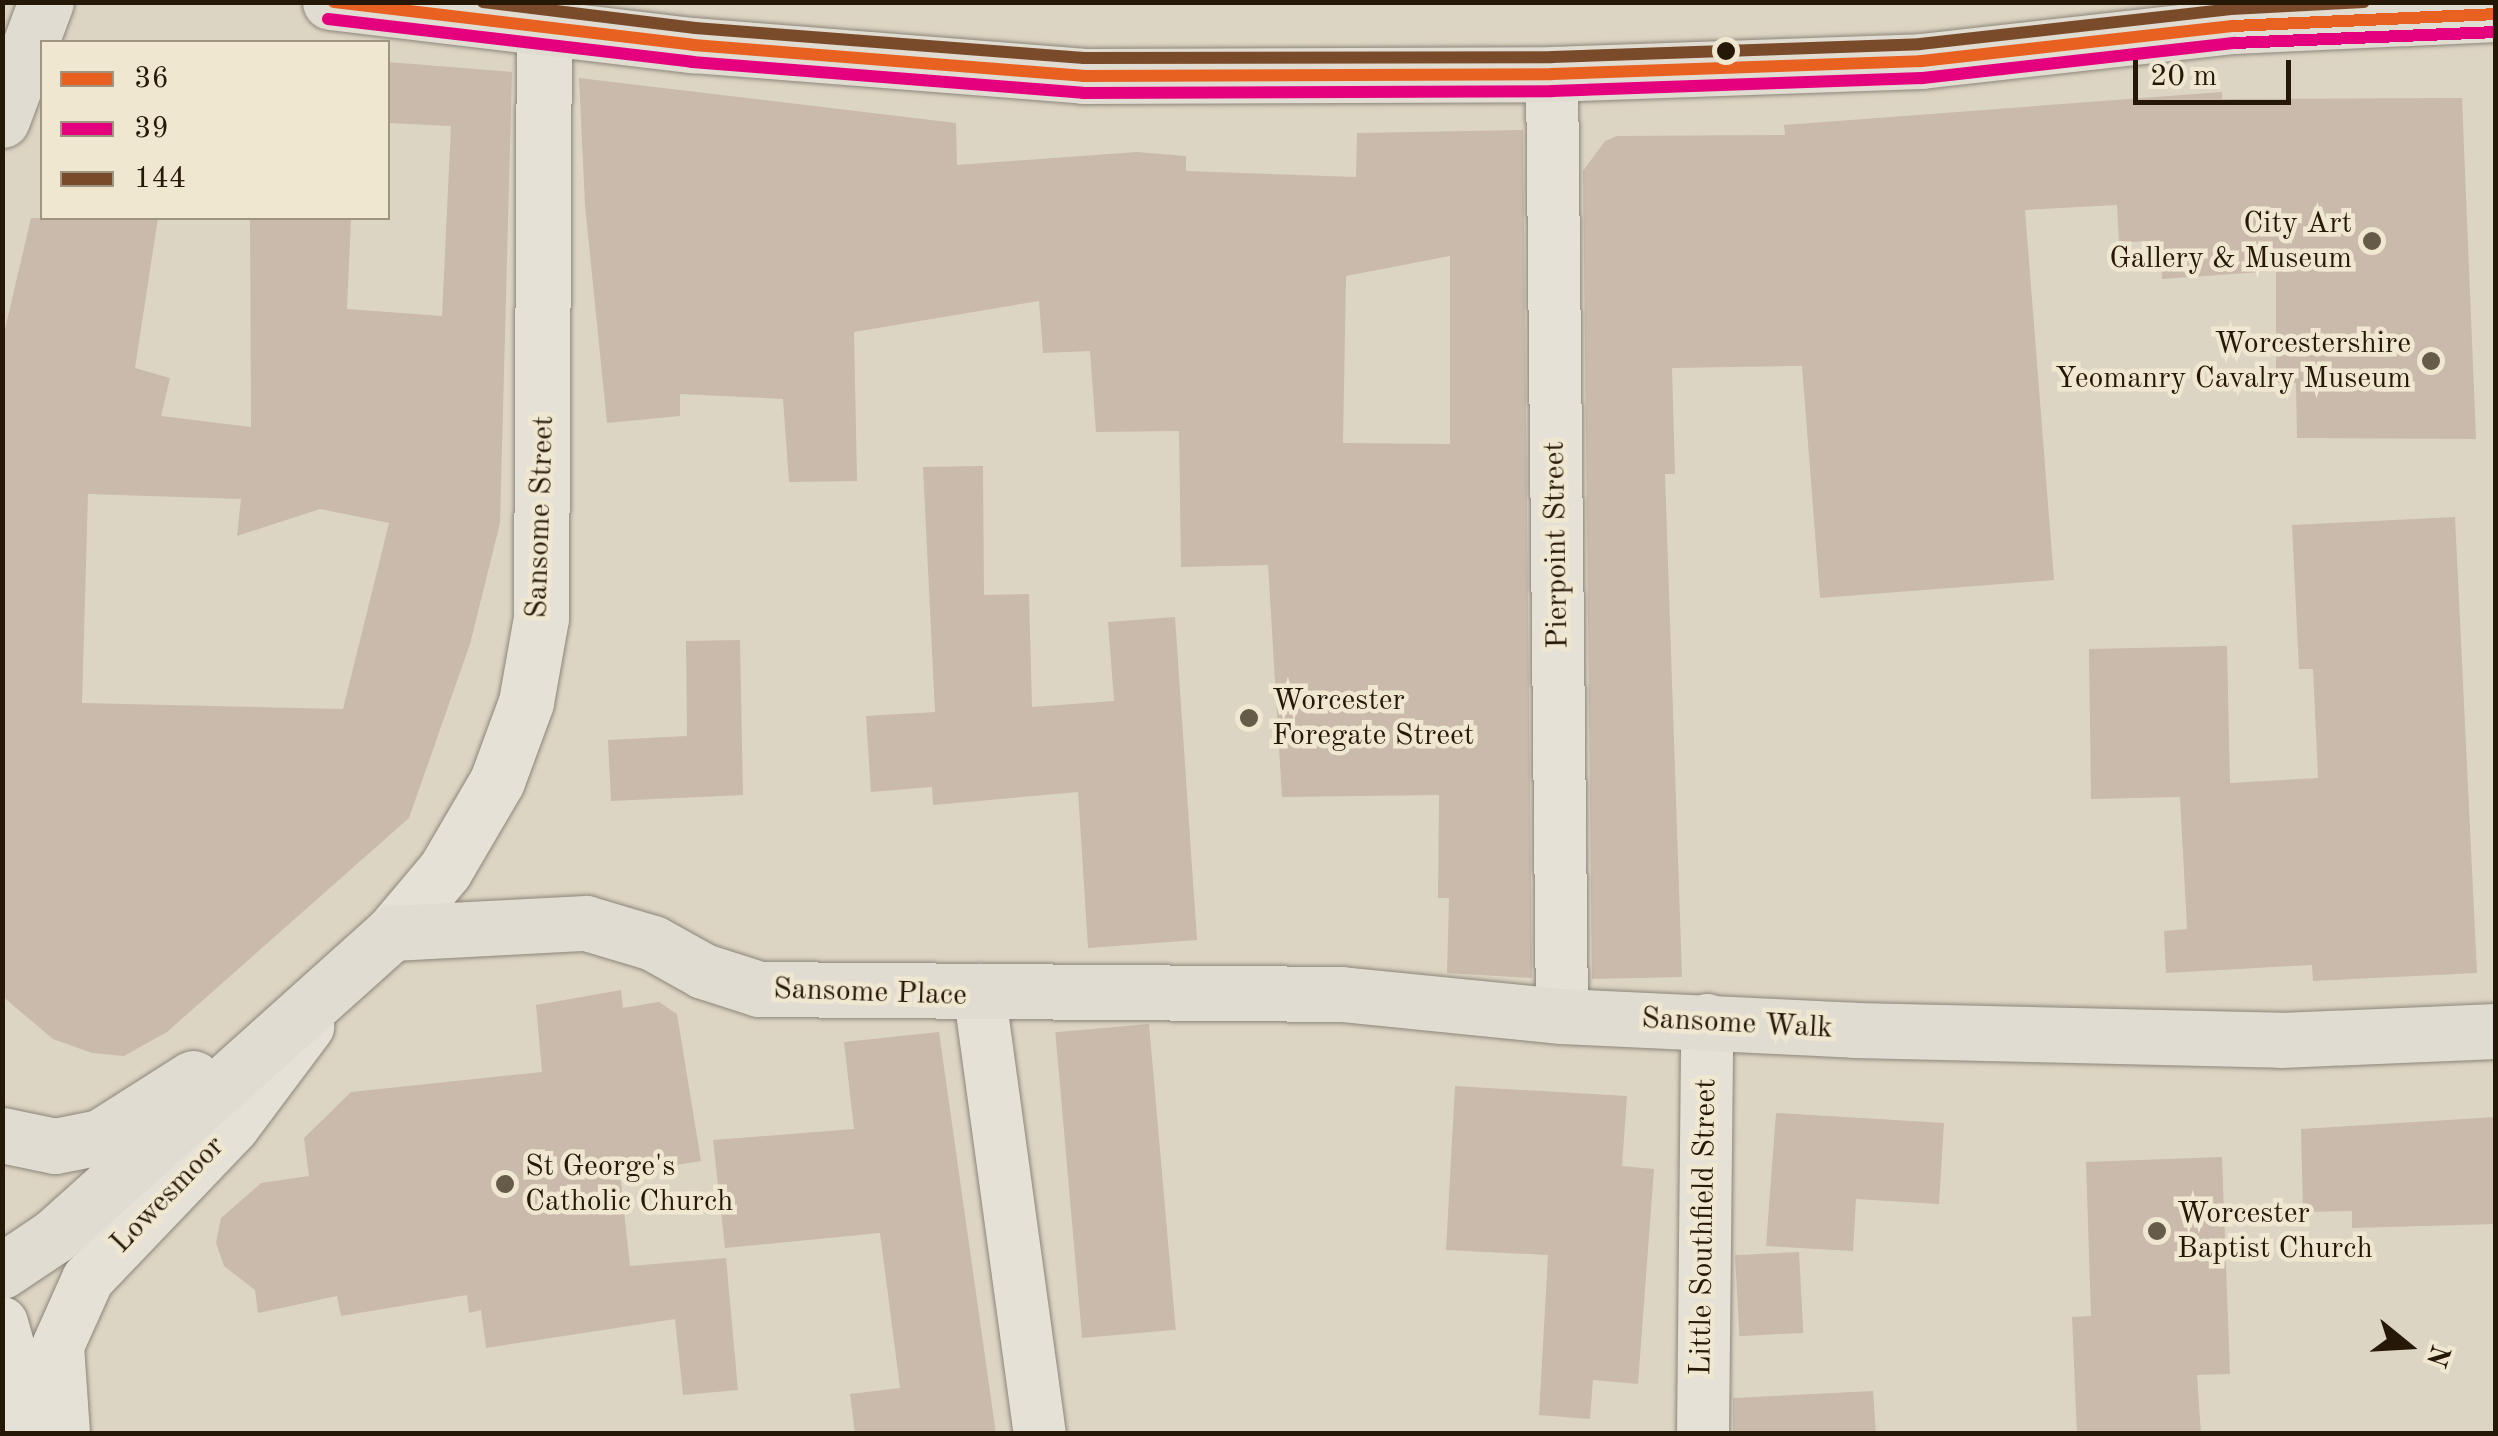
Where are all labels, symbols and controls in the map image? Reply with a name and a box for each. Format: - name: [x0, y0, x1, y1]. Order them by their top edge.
- legend: [40, 40, 390, 220]
- scale bar: [2138, 40, 2296, 102]
- unlabelled marker: [1716, 41, 1736, 61]
- text: 20 m: [2150, 62, 2217, 92]
- text: 36: [134, 64, 169, 94]
- text: 39: [134, 114, 169, 144]
- text: 144: [134, 164, 186, 194]
- place label: City Art Gallery & Museum: [2109, 206, 2352, 276]
- marker: City Art Gallery & Museum: [2361, 230, 2383, 252]
- place label: Worcestershire Yeomanry Cavalry Museum: [2055, 326, 2411, 396]
- marker: Worcestershire Yeomanry Cavalry Museum: [2420, 350, 2442, 372]
- street label: Sansome Street: [519, 415, 563, 619]
- street label: Pierpoint Street: [1537, 441, 1577, 649]
- place label: Worcester Foregate Street: [1272, 683, 1474, 754]
- marker: Worcester Foregate Street: [1236, 705, 1262, 731]
- street label: Sansome Place: [773, 972, 967, 1014]
- street label: Sansome Walk: [1640, 1001, 1834, 1047]
- street label: Little Southfield Street: [1683, 1078, 1725, 1376]
- street label: Lowesmoor: [103, 1129, 233, 1261]
- place label: St George's Catholic Church: [525, 1149, 733, 1220]
- marker: St George's Catholic Church: [494, 1173, 516, 1195]
- place label: Worcester Baptist Church: [2177, 1196, 2373, 1266]
- marker: Worcester Baptist Church: [2146, 1220, 2168, 1242]
- north arrow: [2358, 1296, 2458, 1396]
- text: N: [2420, 1341, 2453, 1370]

